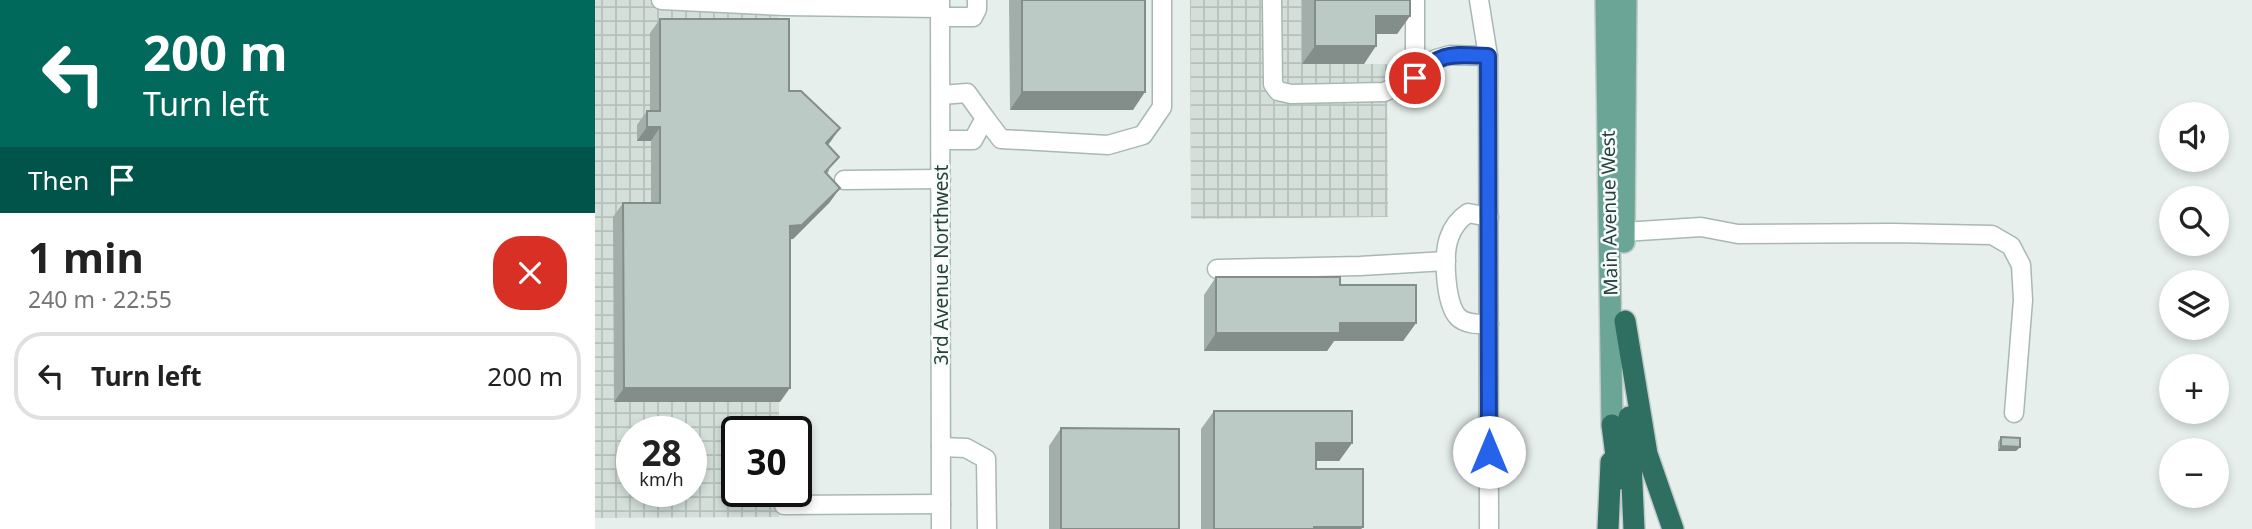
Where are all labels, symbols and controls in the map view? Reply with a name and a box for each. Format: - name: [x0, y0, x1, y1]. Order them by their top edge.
- text: 200 m: [143, 19, 288, 85]
- icon: left: [28, 28, 119, 119]
- pin: [1385, 48, 1445, 108]
- icon: arrive: [1396, 59, 1434, 97]
- text: Turn left: [143, 82, 269, 125]
- map controls: [2159, 102, 2229, 508]
- button: sound: [2159, 102, 2229, 172]
- street label: Main Avenue West: [1595, 130, 1623, 296]
- icon: arrive: [103, 161, 141, 199]
- text: Then: [28, 162, 89, 198]
- street label: 3rd Avenue Northwest: [928, 165, 954, 365]
- button: search: [2159, 186, 2229, 256]
- text: 1 min: [28, 228, 144, 285]
- button: close: [493, 236, 567, 310]
- button: layers: [2159, 270, 2229, 340]
- text: 240 m · 22:55: [28, 283, 172, 315]
- button: +: [2159, 354, 2229, 424]
- icon: left: [32, 357, 70, 395]
- text: Turn left: [91, 358, 202, 394]
- text: 200 m: [487, 358, 563, 394]
- position arrow: [1452, 415, 1526, 489]
- speed limit sign: 30: [721, 416, 812, 507]
- text: 28: [641, 429, 682, 476]
- button: −: [2159, 438, 2229, 508]
- text: km/h: [639, 467, 684, 491]

